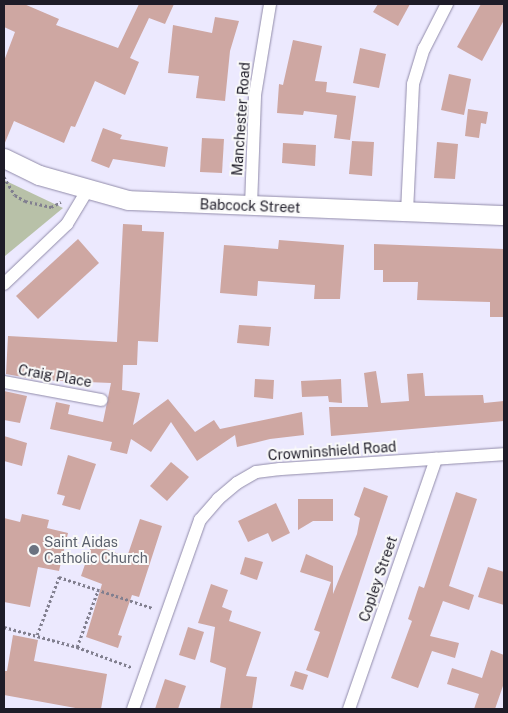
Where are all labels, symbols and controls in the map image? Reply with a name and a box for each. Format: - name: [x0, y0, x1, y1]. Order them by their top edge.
- street label: Manchester Road: [229, 62, 253, 176]
- street label: Babcock Street: [199, 196, 301, 216]
- street label: Craig Place: [17, 361, 93, 391]
- street label: Crowninshield Road: [267, 438, 397, 464]
- place label: Saint Aidas Catholic Church: [44, 534, 148, 566]
- street label: Copley Street: [356, 534, 400, 624]
- marker: Saint Aidas Catholic Church: [28, 544, 40, 556]

